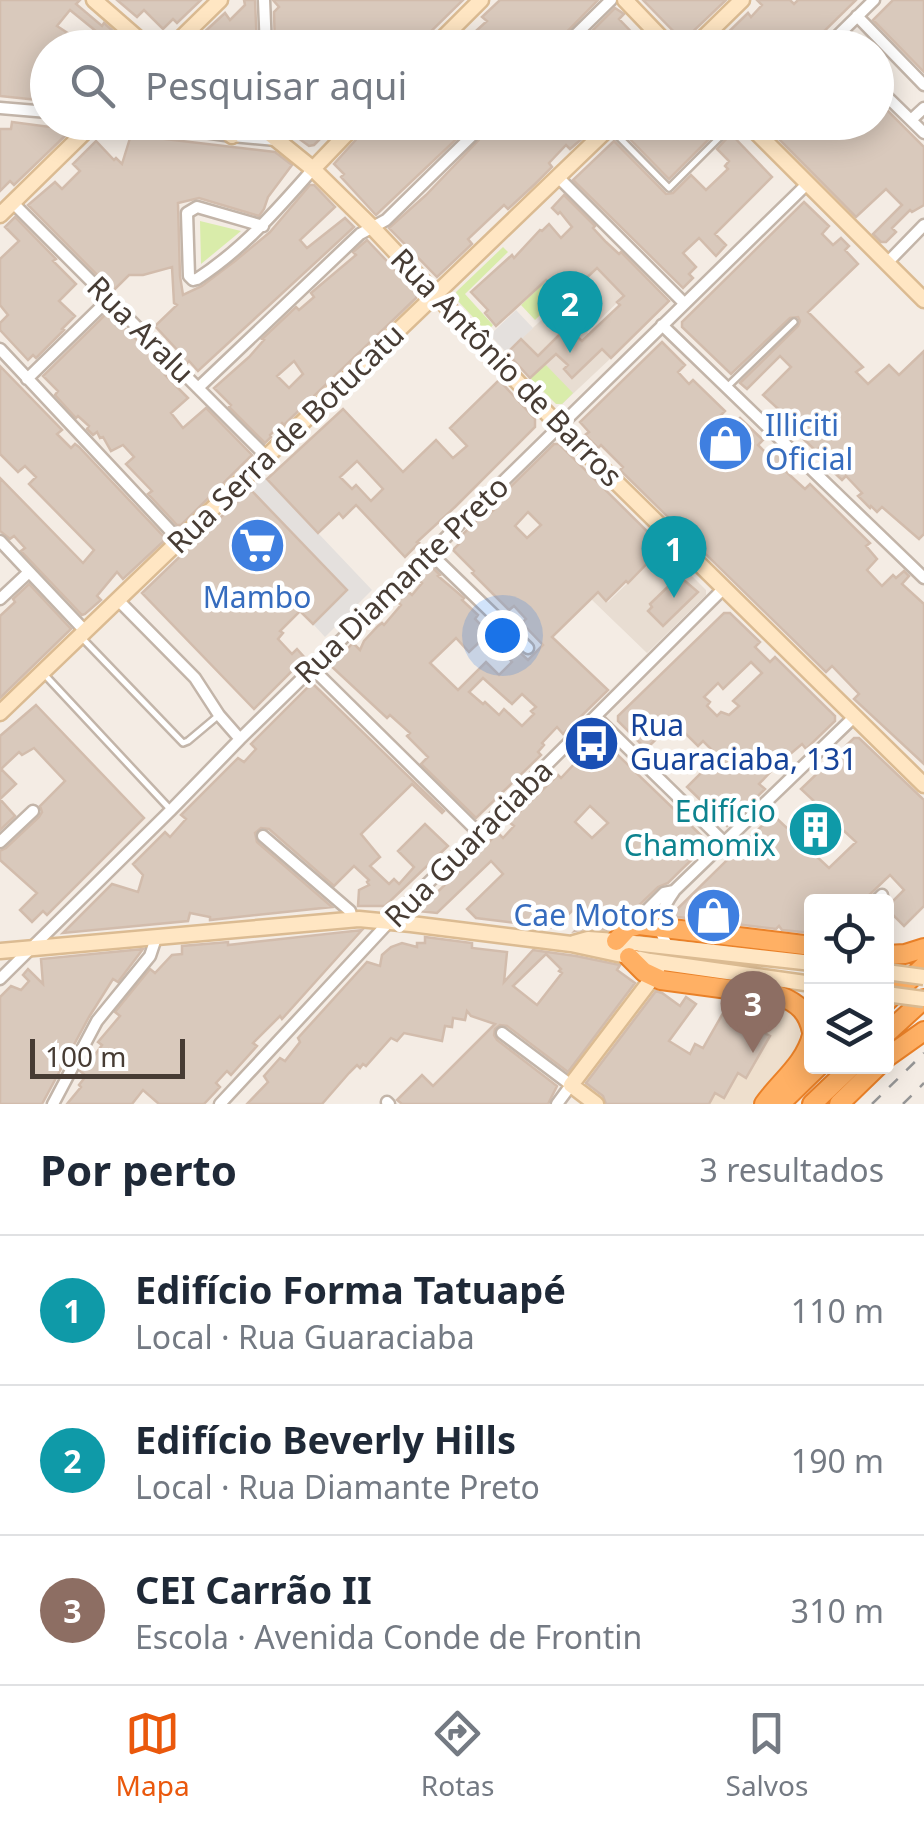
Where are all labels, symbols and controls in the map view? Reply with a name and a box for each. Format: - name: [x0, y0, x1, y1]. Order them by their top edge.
- search box: [30, 30, 894, 140]
- icon: search: [65, 58, 120, 113]
- text: Pesquisar aqui: [145, 59, 407, 111]
- street label: Rua Antônio de Barros: [382, 239, 632, 495]
- street label: Rua Aralu: [79, 266, 204, 391]
- pin: 2: [538, 270, 602, 353]
- street label: Rua Serra de Botucatu: [157, 314, 412, 562]
- place label: Illiciti Oficial: [765, 404, 853, 479]
- shop icon: Illiciti Oficial: [696, 413, 756, 473]
- street label: Rua Diamante Preto: [285, 466, 517, 692]
- supermarket icon: Mambo: [227, 516, 287, 576]
- pin: 1: [642, 516, 706, 598]
- place label: Mambo: [203, 576, 311, 617]
- your location: [477, 610, 528, 661]
- place label: Rua Guaraciaba, 131: [630, 704, 857, 779]
- bus stop icon: Rua Guaraciaba, 131: [561, 713, 621, 773]
- street label: Rua Guaraciaba: [375, 750, 561, 936]
- place label: Edifício Chamomix: [624, 790, 776, 865]
- building icon: Edifício Chamomix: [785, 799, 845, 859]
- shop icon: Cae Motors: [684, 886, 744, 946]
- place label: Cae Motors: [513, 894, 675, 935]
- map controls: [804, 894, 894, 1074]
- button: locate: [804, 894, 894, 984]
- pin: 3: [720, 970, 786, 1053]
- button: layers: [804, 984, 894, 1074]
- scale bar: [30, 1034, 185, 1078]
- text: 100 m: [45, 1037, 127, 1075]
- text: Por perto: [40, 1141, 237, 1198]
- text: 3 resultados: [700, 1148, 884, 1191]
- text: Edifício Forma Tatuapé: [135, 1263, 566, 1315]
- text: 1: [63, 1289, 82, 1332]
- text: 110 m: [791, 1289, 884, 1332]
- text: Local · Rua Guaraciaba: [135, 1315, 475, 1358]
- text: Edifício Beverly Hills: [135, 1413, 516, 1465]
- text: 2: [63, 1439, 82, 1482]
- text: 190 m: [791, 1439, 884, 1482]
- text: Local · Rua Diamante Preto: [135, 1465, 540, 1508]
- text: CEI Carrão II: [135, 1563, 372, 1615]
- text: 3: [63, 1589, 82, 1632]
- text: 310 m: [791, 1589, 884, 1632]
- text: Escola · Avenida Conde de Frontin: [135, 1615, 642, 1658]
- tab: Mapa: [116, 1706, 190, 1804]
- tab: Rotas: [421, 1706, 494, 1804]
- tab: Salvos: [726, 1706, 808, 1804]

